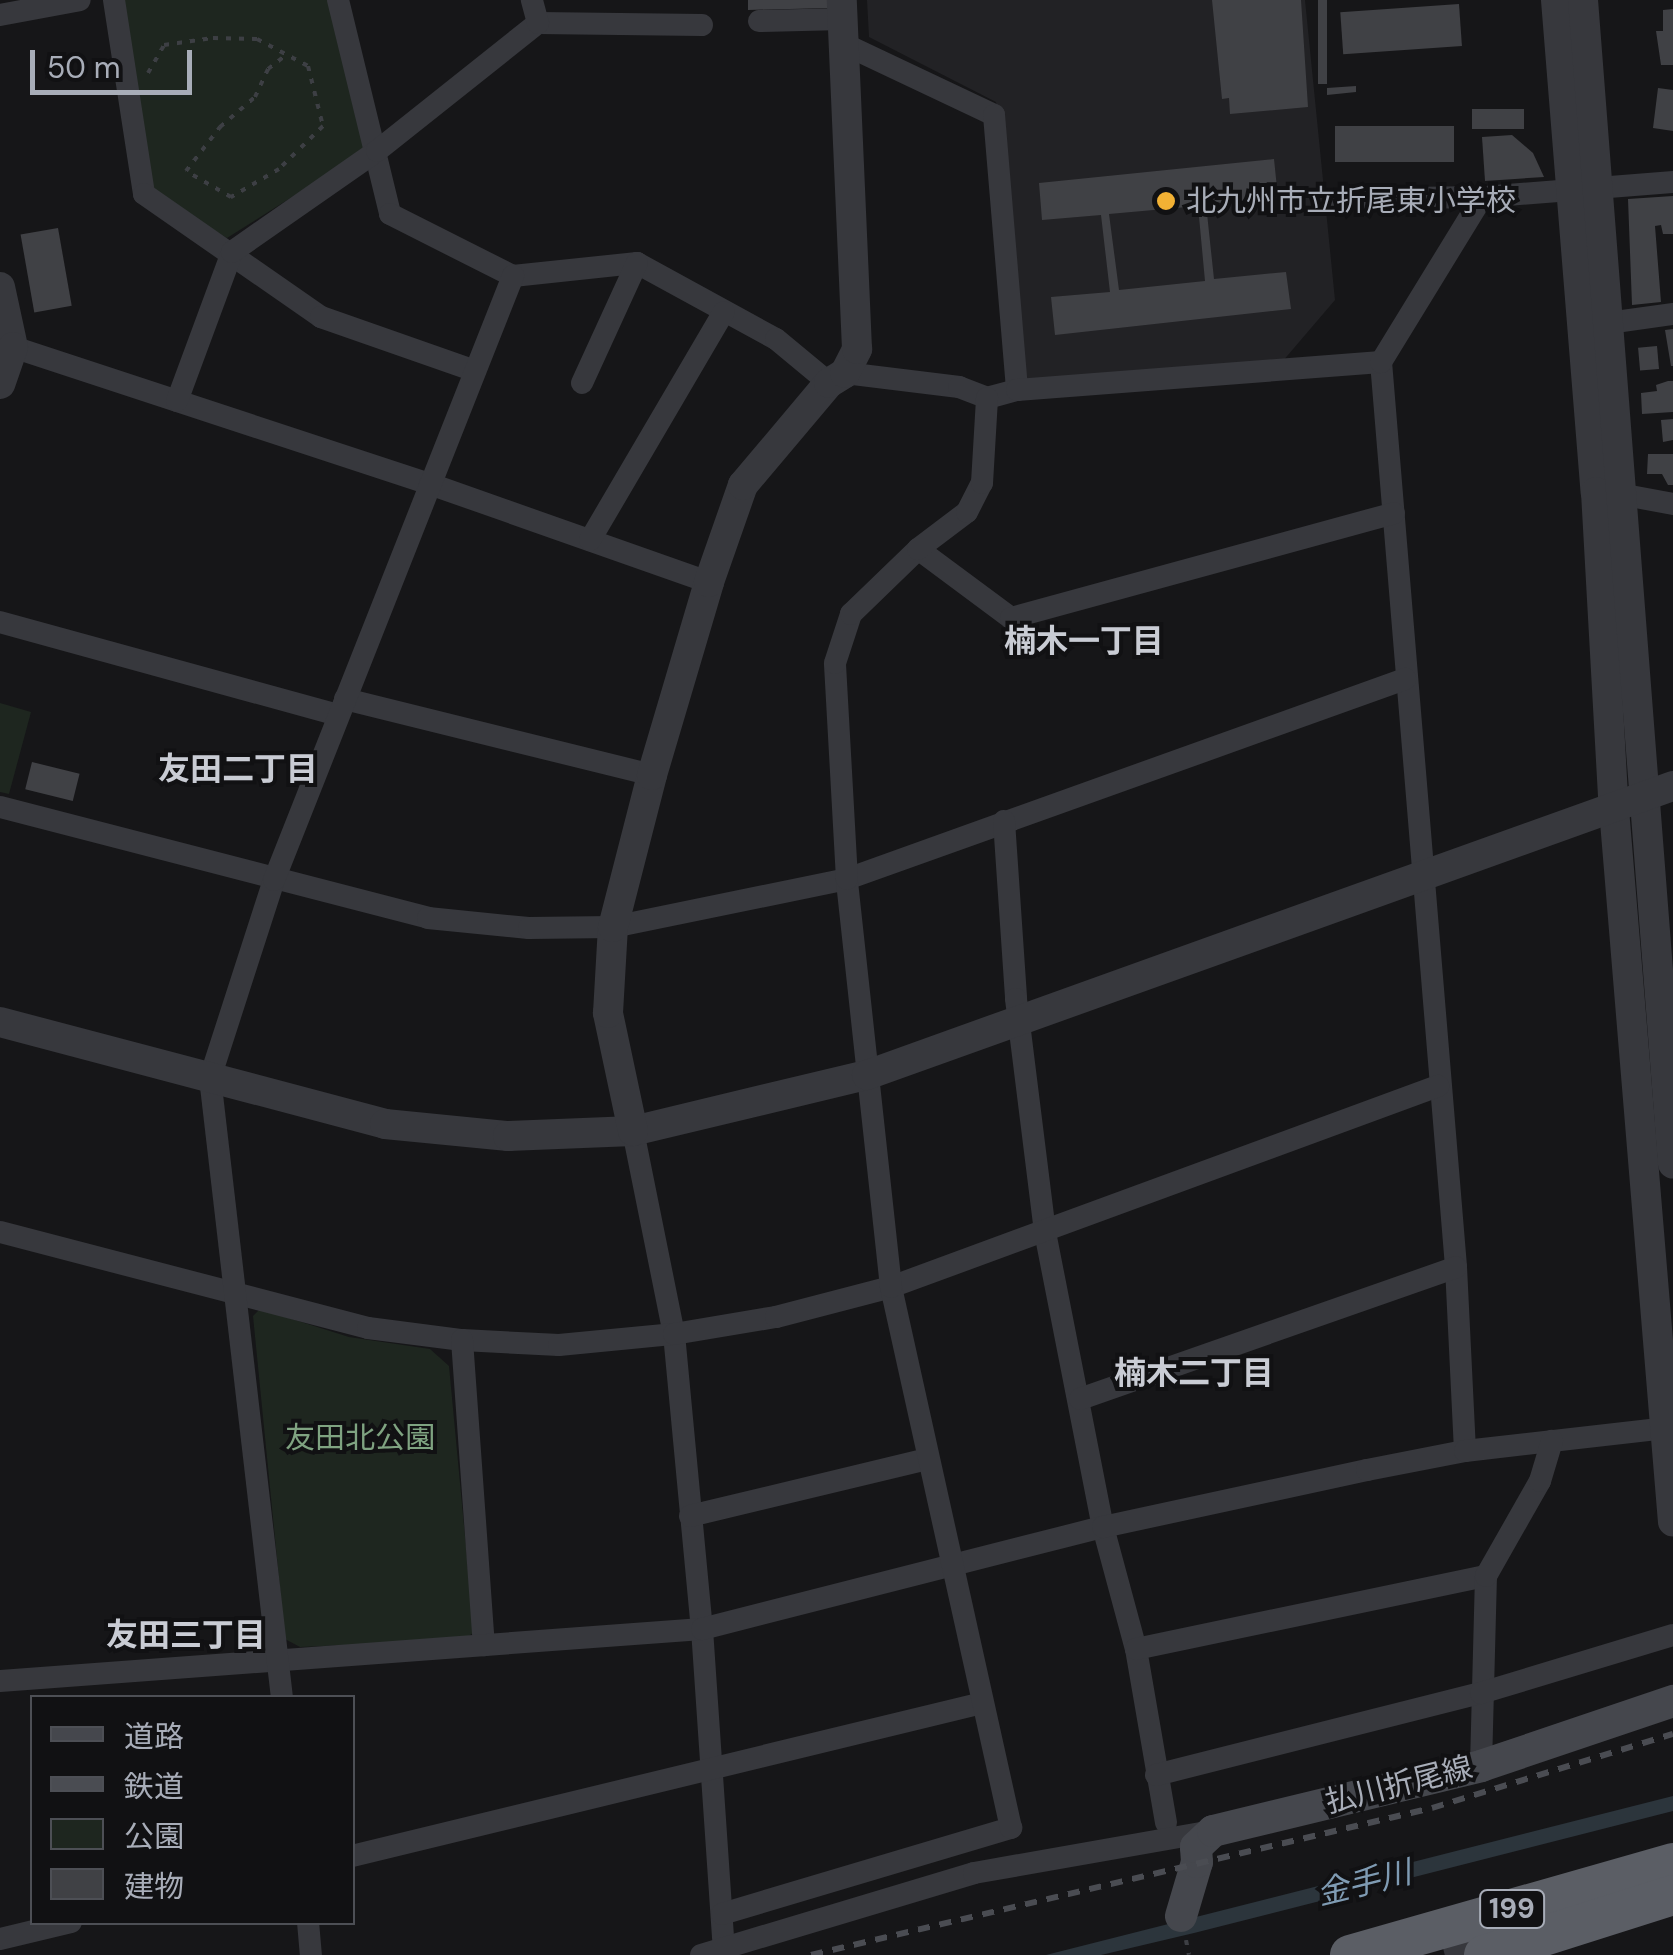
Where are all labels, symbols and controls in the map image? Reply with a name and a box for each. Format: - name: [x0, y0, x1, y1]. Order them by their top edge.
- scale bar: [35, 30, 198, 92]
- text: 50 m: [47, 48, 121, 87]
- place label: 北九州市立折尾東小学校: [1186, 183, 1516, 219]
- marker: 北九州市立折尾東小学校: [1155, 190, 1177, 212]
- district label: 楠木一丁目: [1004, 622, 1164, 660]
- district label: 友田二丁目: [158, 750, 318, 788]
- district label: 楠木二丁目: [1114, 1354, 1274, 1392]
- park label: 友田北公園: [285, 1420, 435, 1456]
- district label: 友田三丁目: [106, 1616, 266, 1654]
- legend: [30, 1695, 355, 1925]
- text: 道路: [124, 1717, 184, 1756]
- street label: 払川折尾線: [1322, 1749, 1476, 1821]
- text: 鉄道: [124, 1767, 184, 1806]
- text: 公園: [124, 1817, 184, 1856]
- water label: 金手川: [1313, 1853, 1415, 1913]
- text: 建物: [124, 1867, 184, 1906]
- road number: 199: [1477, 1886, 1547, 1932]

